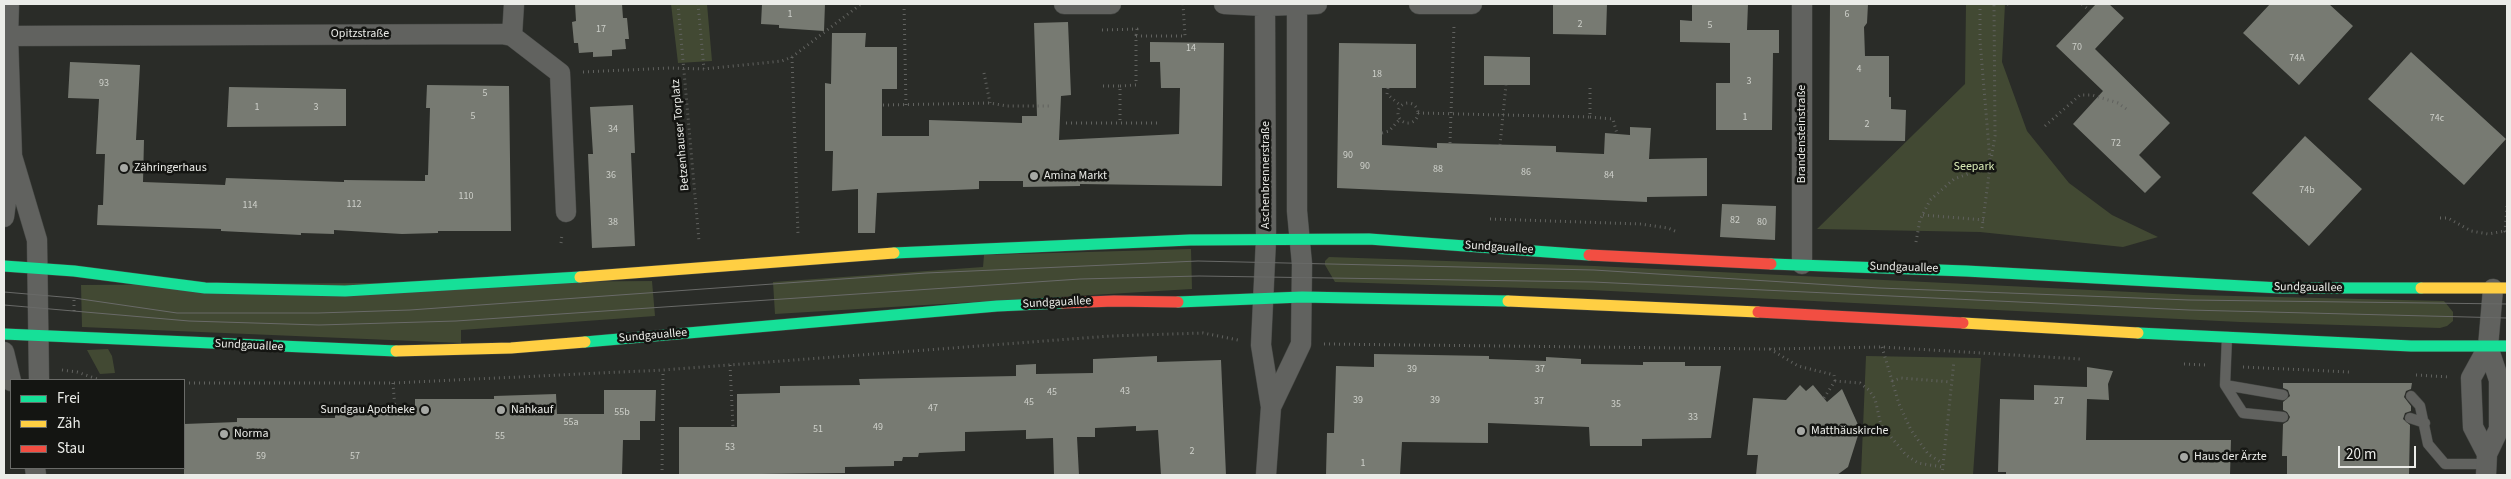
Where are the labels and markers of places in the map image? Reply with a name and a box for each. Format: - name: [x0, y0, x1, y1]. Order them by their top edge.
- place label: Zähringerhaus: [134, 161, 207, 175]
- marker: Zähringerhaus: [118, 162, 130, 174]
- place label: Amina Markt: [1044, 169, 1107, 183]
- marker: Amina Markt: [1028, 170, 1040, 182]
- place label: Sundgau Apotheke: [320, 403, 415, 417]
- place label: Nahkauf: [511, 403, 553, 417]
- marker: Sundgau Apotheke: [419, 404, 431, 416]
- marker: Nahkauf: [495, 404, 507, 416]
- place label: Matthäuskirche: [1811, 424, 1888, 438]
- marker: Matthäuskirche: [1795, 425, 1807, 437]
- place label: Norma: [234, 427, 268, 441]
- marker: Norma: [218, 428, 230, 440]
- place label: Haus der Ärzte: [2194, 450, 2267, 464]
- marker: Haus der Ärzte: [2178, 451, 2190, 463]

